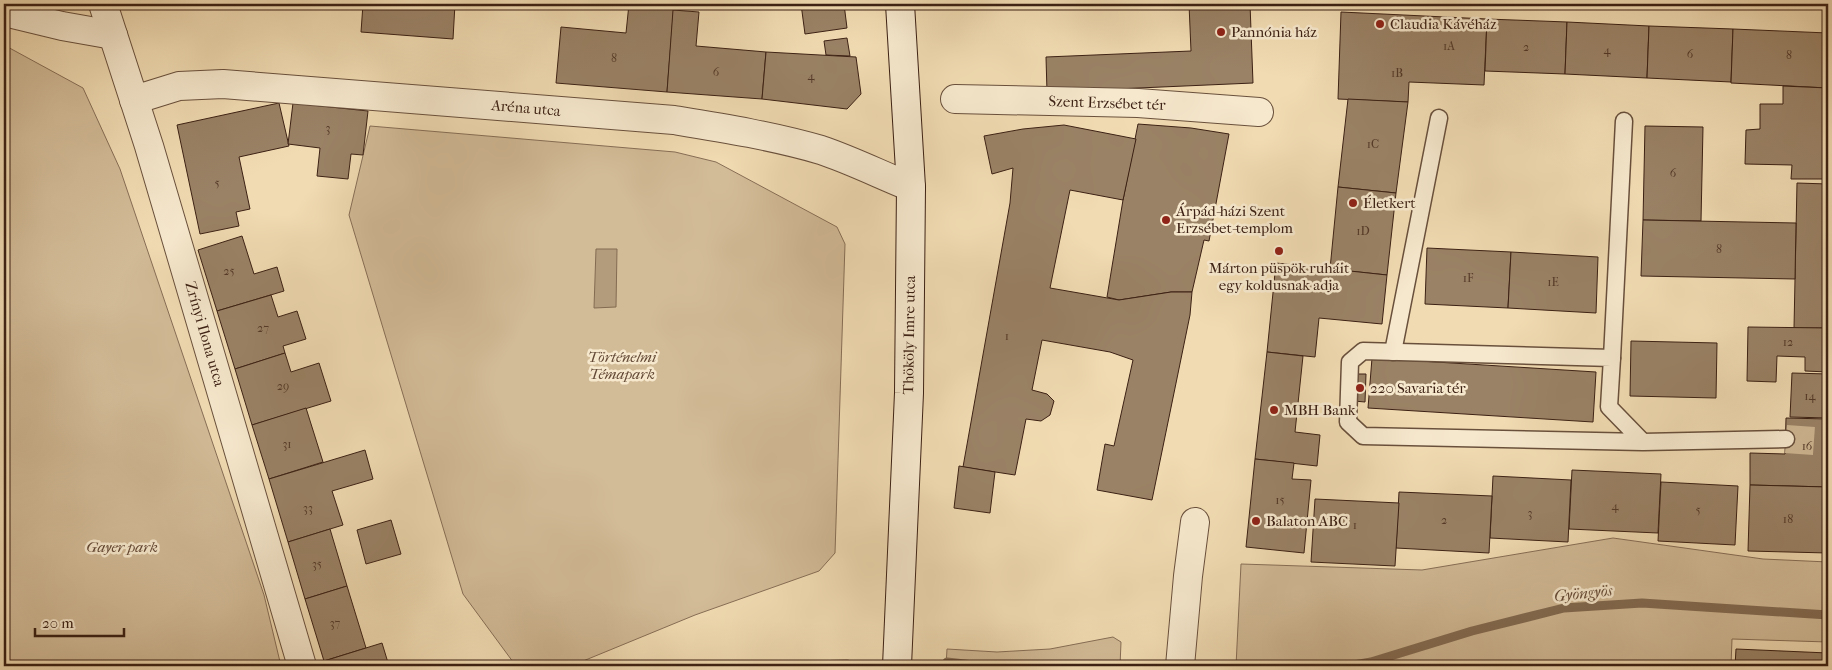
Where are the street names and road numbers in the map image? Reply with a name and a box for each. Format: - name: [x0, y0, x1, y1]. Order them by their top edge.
- street label: Szent Erzsébet tér: [1048, 92, 1166, 114]
- street label: Aréna utca: [490, 96, 563, 120]
- street label: Thököly Imre utca: [899, 274, 919, 395]
- street label: Zrínyi Ilona utca: [181, 279, 229, 390]

